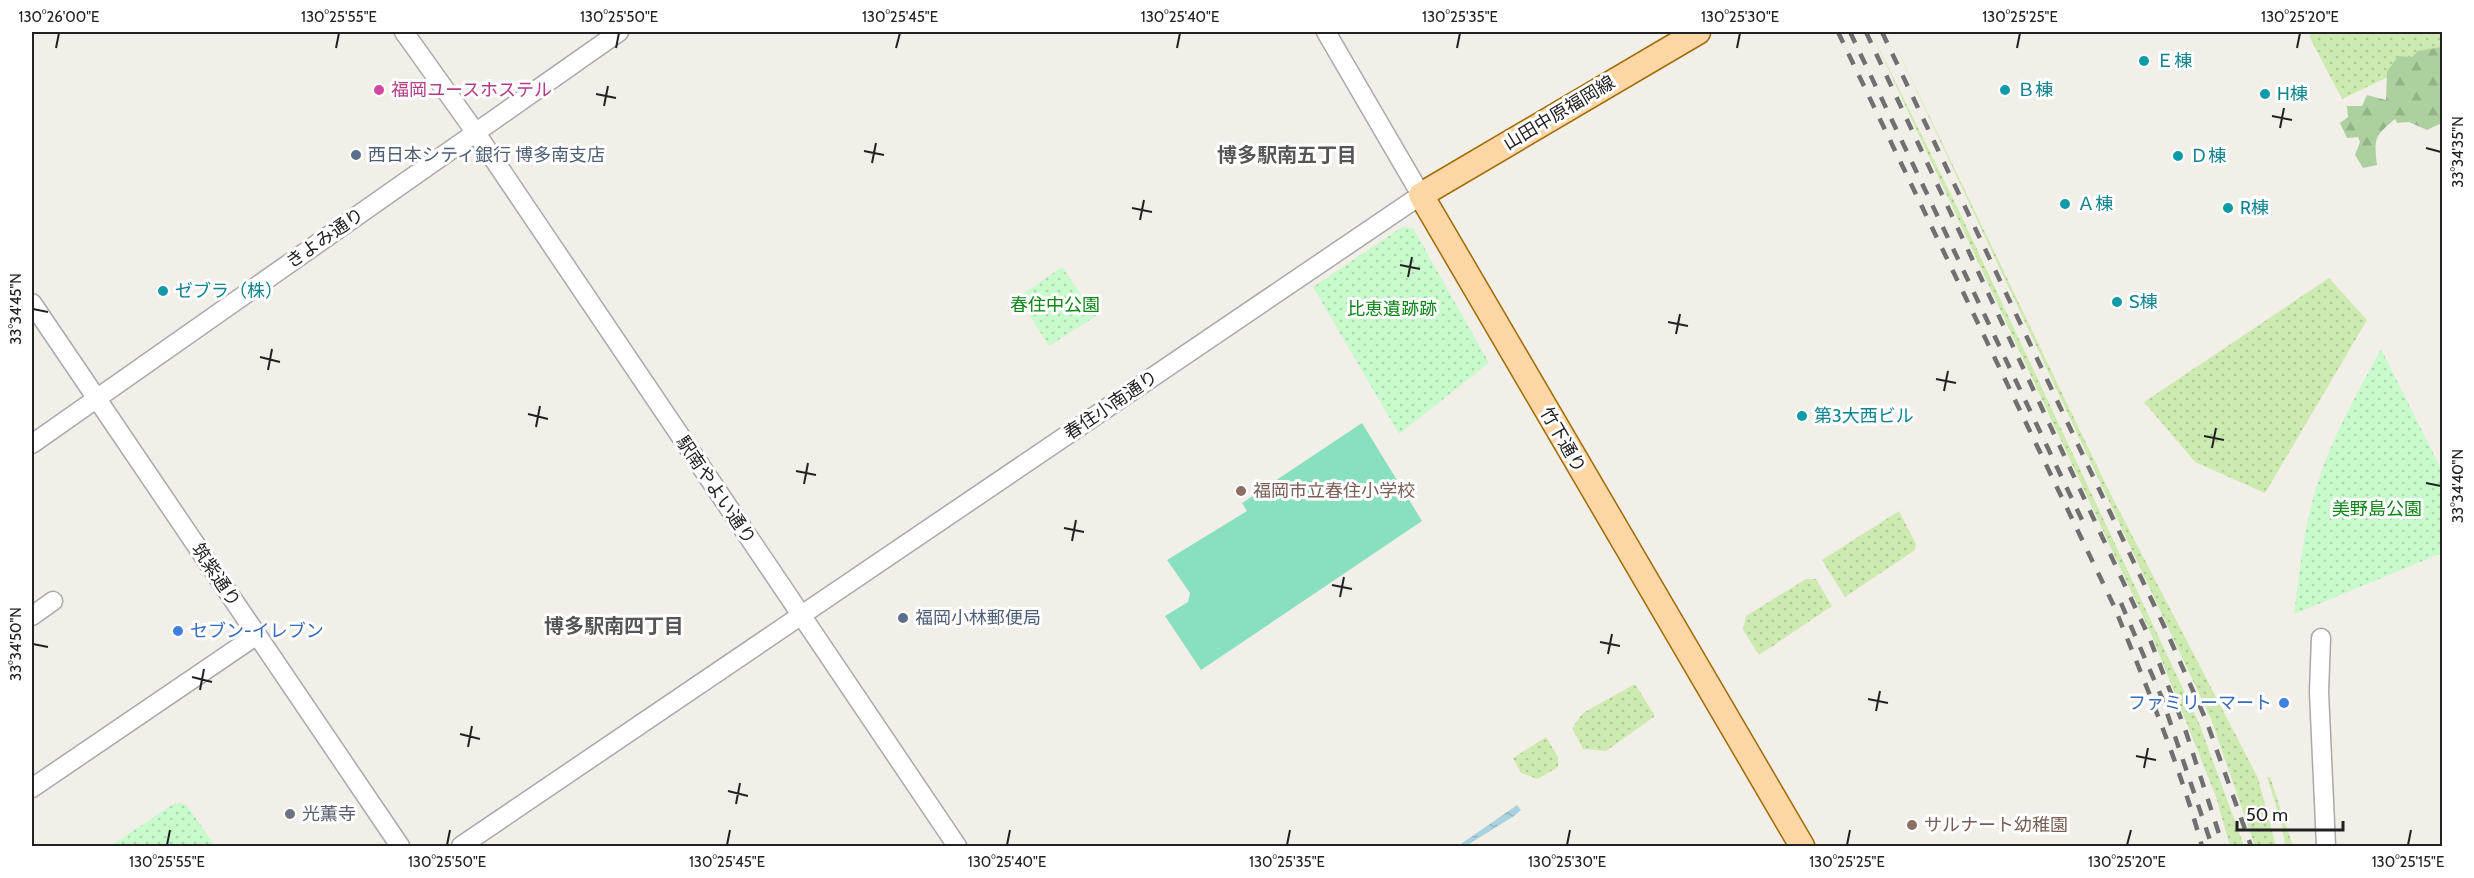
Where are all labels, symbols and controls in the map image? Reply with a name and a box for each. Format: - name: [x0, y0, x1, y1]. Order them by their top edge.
- text: 130°26'00"E: [19, 8, 99, 26]
- text: 130°25'55"E: [301, 8, 377, 26]
- text: 130°25'50"E: [580, 8, 658, 26]
- text: 130°25'45"E: [862, 8, 938, 26]
- text: 130°25'40"E: [1141, 8, 1219, 26]
- text: 130°25'35"E: [1422, 8, 1498, 26]
- text: 130°25'30"E: [1701, 8, 1779, 26]
- text: 130°25'25"E: [1982, 8, 2058, 26]
- text: 130°25'20"E: [2261, 8, 2339, 26]
- place label: Ｅ棟: [2156, 50, 2192, 72]
- marker: Ｅ棟: [2137, 54, 2151, 68]
- street label: 山田中原福岡線: [1499, 71, 1619, 155]
- place label: 福岡ユースホステル: [391, 79, 552, 101]
- place label: Ｂ棟: [2017, 79, 2053, 101]
- marker: 福岡ユースホステル: [372, 83, 386, 97]
- marker: Ｂ棟: [1998, 83, 2012, 97]
- place label: H棟: [2277, 83, 2308, 105]
- marker: H棟: [2258, 87, 2272, 101]
- text: 33°34'35"N: [2449, 116, 2467, 188]
- district label: 博多駅南五丁目: [1217, 143, 1357, 167]
- place label: 西日本シティ銀行 博多南支店: [368, 144, 605, 166]
- place label: Ｄ棟: [2190, 145, 2226, 167]
- marker: 西日本シティ銀行 博多南支店: [349, 148, 363, 162]
- marker: Ｄ棟: [2171, 149, 2185, 163]
- place label: Ａ棟: [2077, 193, 2113, 215]
- marker: Ａ棟: [2058, 197, 2072, 211]
- place label: R棟: [2240, 197, 2269, 219]
- marker: R棟: [2221, 201, 2235, 215]
- street label: きよみ通り: [282, 203, 368, 273]
- text: 33°34'45"N: [7, 273, 25, 345]
- place label: ゼブラ（株）: [175, 280, 283, 302]
- marker: ゼブラ（株）: [156, 284, 170, 298]
- place label: S棟: [2129, 291, 2158, 313]
- park label: 春住中公園: [1010, 294, 1100, 316]
- marker: S棟: [2110, 295, 2124, 309]
- park label: 比恵遺跡跡: [1347, 298, 1437, 320]
- street label: 春住小南通り: [1060, 366, 1162, 444]
- street label: 竹下通り: [1535, 403, 1591, 477]
- place label: 第3大西ビル: [1814, 405, 1914, 427]
- marker: 第3大西ビル: [1795, 409, 1809, 423]
- street label: 駅南やよい通り: [672, 432, 760, 548]
- text: 33°34'40"N: [2449, 449, 2467, 523]
- place label: 福岡市立春住小学校: [1253, 480, 1415, 502]
- marker: 福岡市立春住小学校: [1234, 484, 1248, 498]
- park label: 美野島公園: [2332, 498, 2422, 520]
- street label: 筑紫通り: [187, 539, 245, 611]
- text: 33°34'50"N: [7, 607, 25, 681]
- place label: 福岡小林郵便局: [915, 607, 1041, 629]
- marker: 福岡小林郵便局: [896, 611, 910, 625]
- district label: 博多駅南四丁目: [544, 614, 684, 638]
- place label: セブン-イレブン: [190, 620, 324, 642]
- marker: セブン-イレブン: [171, 624, 185, 638]
- place label: ファミリーマート: [2128, 692, 2272, 714]
- marker: ファミリーマート: [2277, 696, 2291, 710]
- scale bar: [2237, 794, 2344, 832]
- place label: 光薫寺: [302, 803, 356, 825]
- text: 50 m: [2246, 804, 2288, 826]
- marker: 光薫寺: [283, 807, 297, 821]
- place label: サルナート幼稚園: [1924, 814, 2068, 836]
- marker: サルナート幼稚園: [1905, 818, 1919, 832]
- text: 130°25'55"E: [129, 853, 205, 871]
- text: 130°25'50"E: [408, 853, 486, 871]
- text: 130°25'45"E: [689, 853, 765, 871]
- text: 130°25'40"E: [968, 853, 1046, 871]
- text: 130°25'35"E: [1249, 853, 1325, 871]
- text: 130°25'30"E: [1528, 853, 1606, 871]
- text: 130°25'25"E: [1809, 853, 1885, 871]
- text: 130°25'20"E: [2088, 853, 2166, 871]
- text: 130°25'15"E: [2372, 853, 2444, 871]

